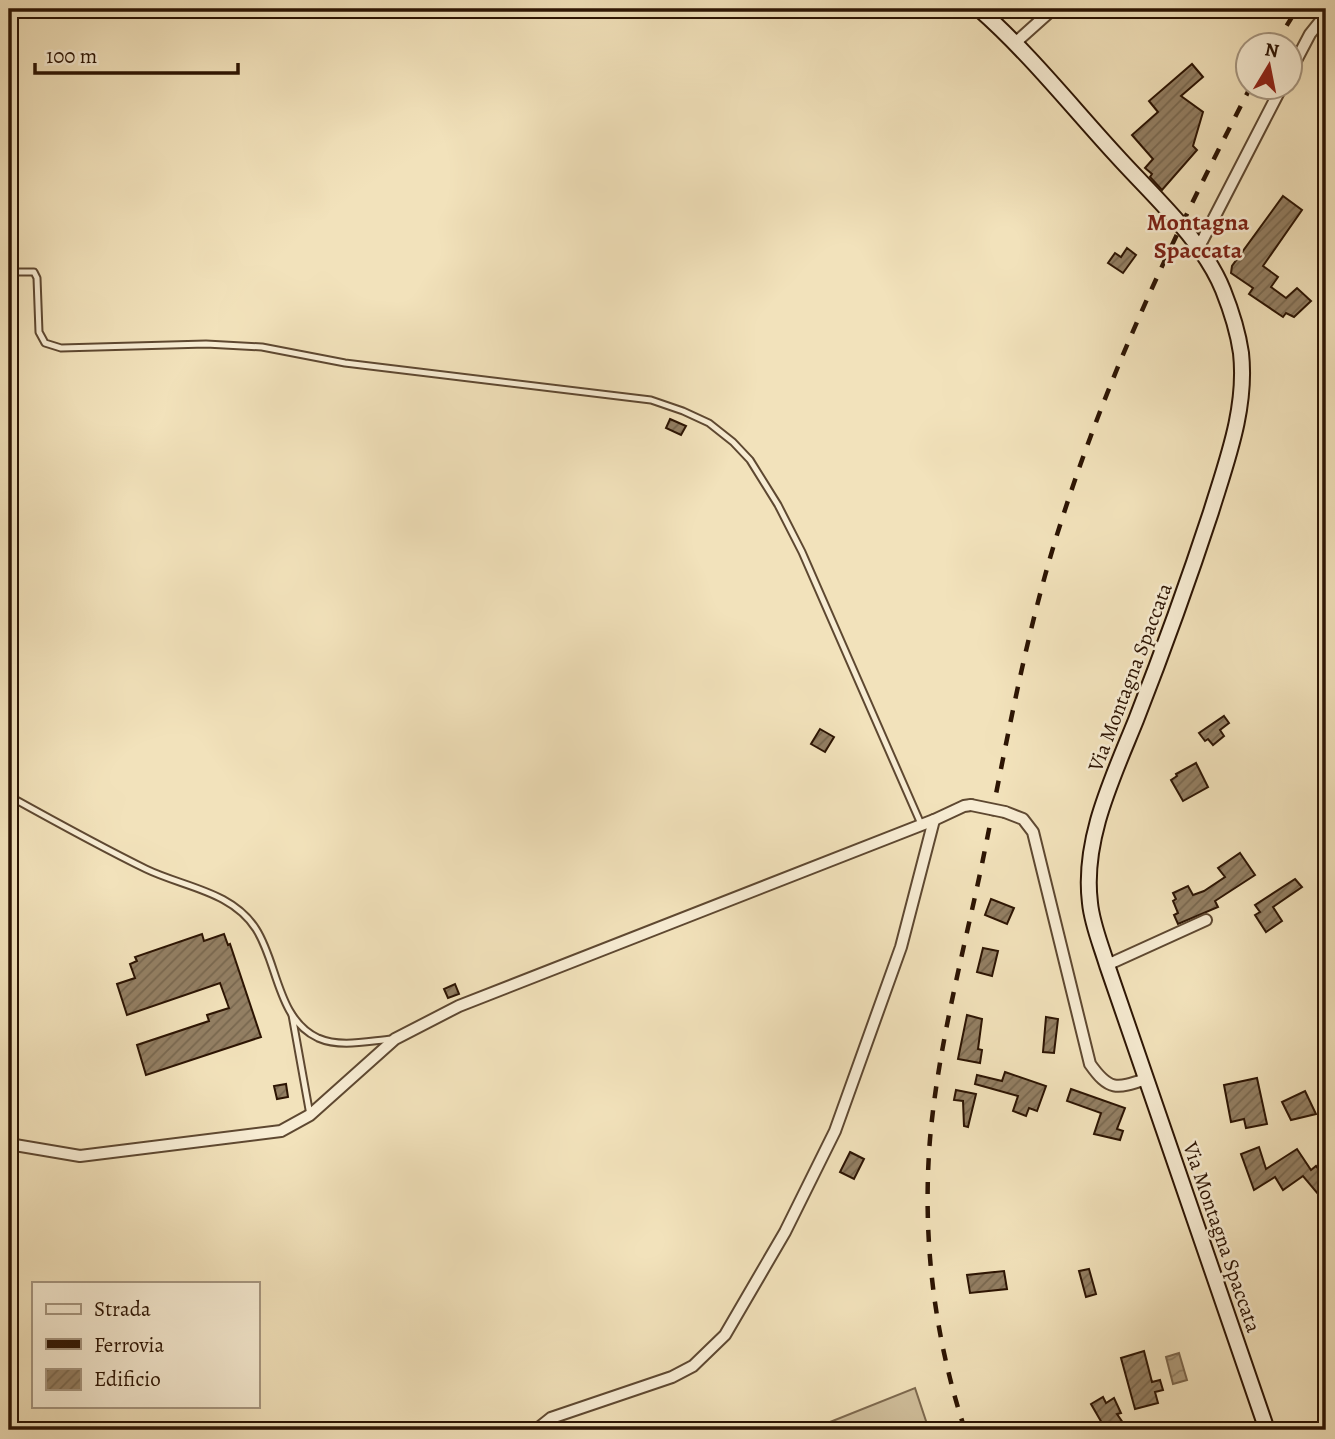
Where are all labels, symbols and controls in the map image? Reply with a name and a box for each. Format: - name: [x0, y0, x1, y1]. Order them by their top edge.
- scale bar: [35, 32, 238, 76]
- north arrow: [1234, 32, 1304, 102]
- text: N: [1263, 36, 1281, 64]
- text: 100 m: [46, 42, 97, 70]
- district label: Montagna Spaccata: [1147, 206, 1250, 266]
- street label: Via Montagna Spaccata: [1081, 579, 1179, 776]
- street label: Via Montagna Spaccata: [1176, 1137, 1268, 1336]
- legend: [32, 1282, 259, 1408]
- text: Strada: [94, 1295, 151, 1323]
- text: Ferrovia: [94, 1331, 164, 1359]
- text: Edificio: [94, 1365, 161, 1393]

